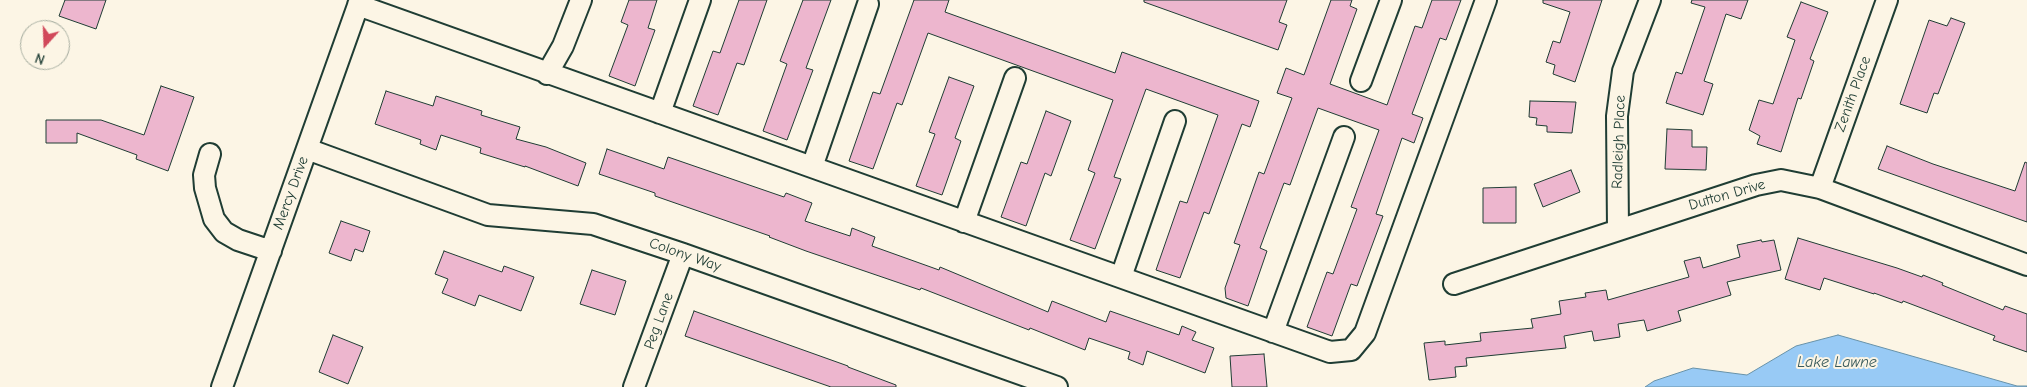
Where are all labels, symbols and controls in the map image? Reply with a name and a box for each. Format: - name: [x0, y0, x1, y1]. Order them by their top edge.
- north arrow: [20, 20, 70, 70]
- text: N: [33, 49, 47, 68]
- street label: Zenith Place: [1831, 54, 1875, 134]
- street label: Radleigh Place: [1608, 95, 1630, 189]
- street label: Mercy Drive: [269, 154, 313, 232]
- street label: Dutton Drive: [1687, 175, 1767, 215]
- street label: Colony Way: [647, 234, 723, 276]
- street label: Peg Lane: [640, 290, 678, 352]
- water label: Lake Lawne: [1797, 352, 1877, 372]

